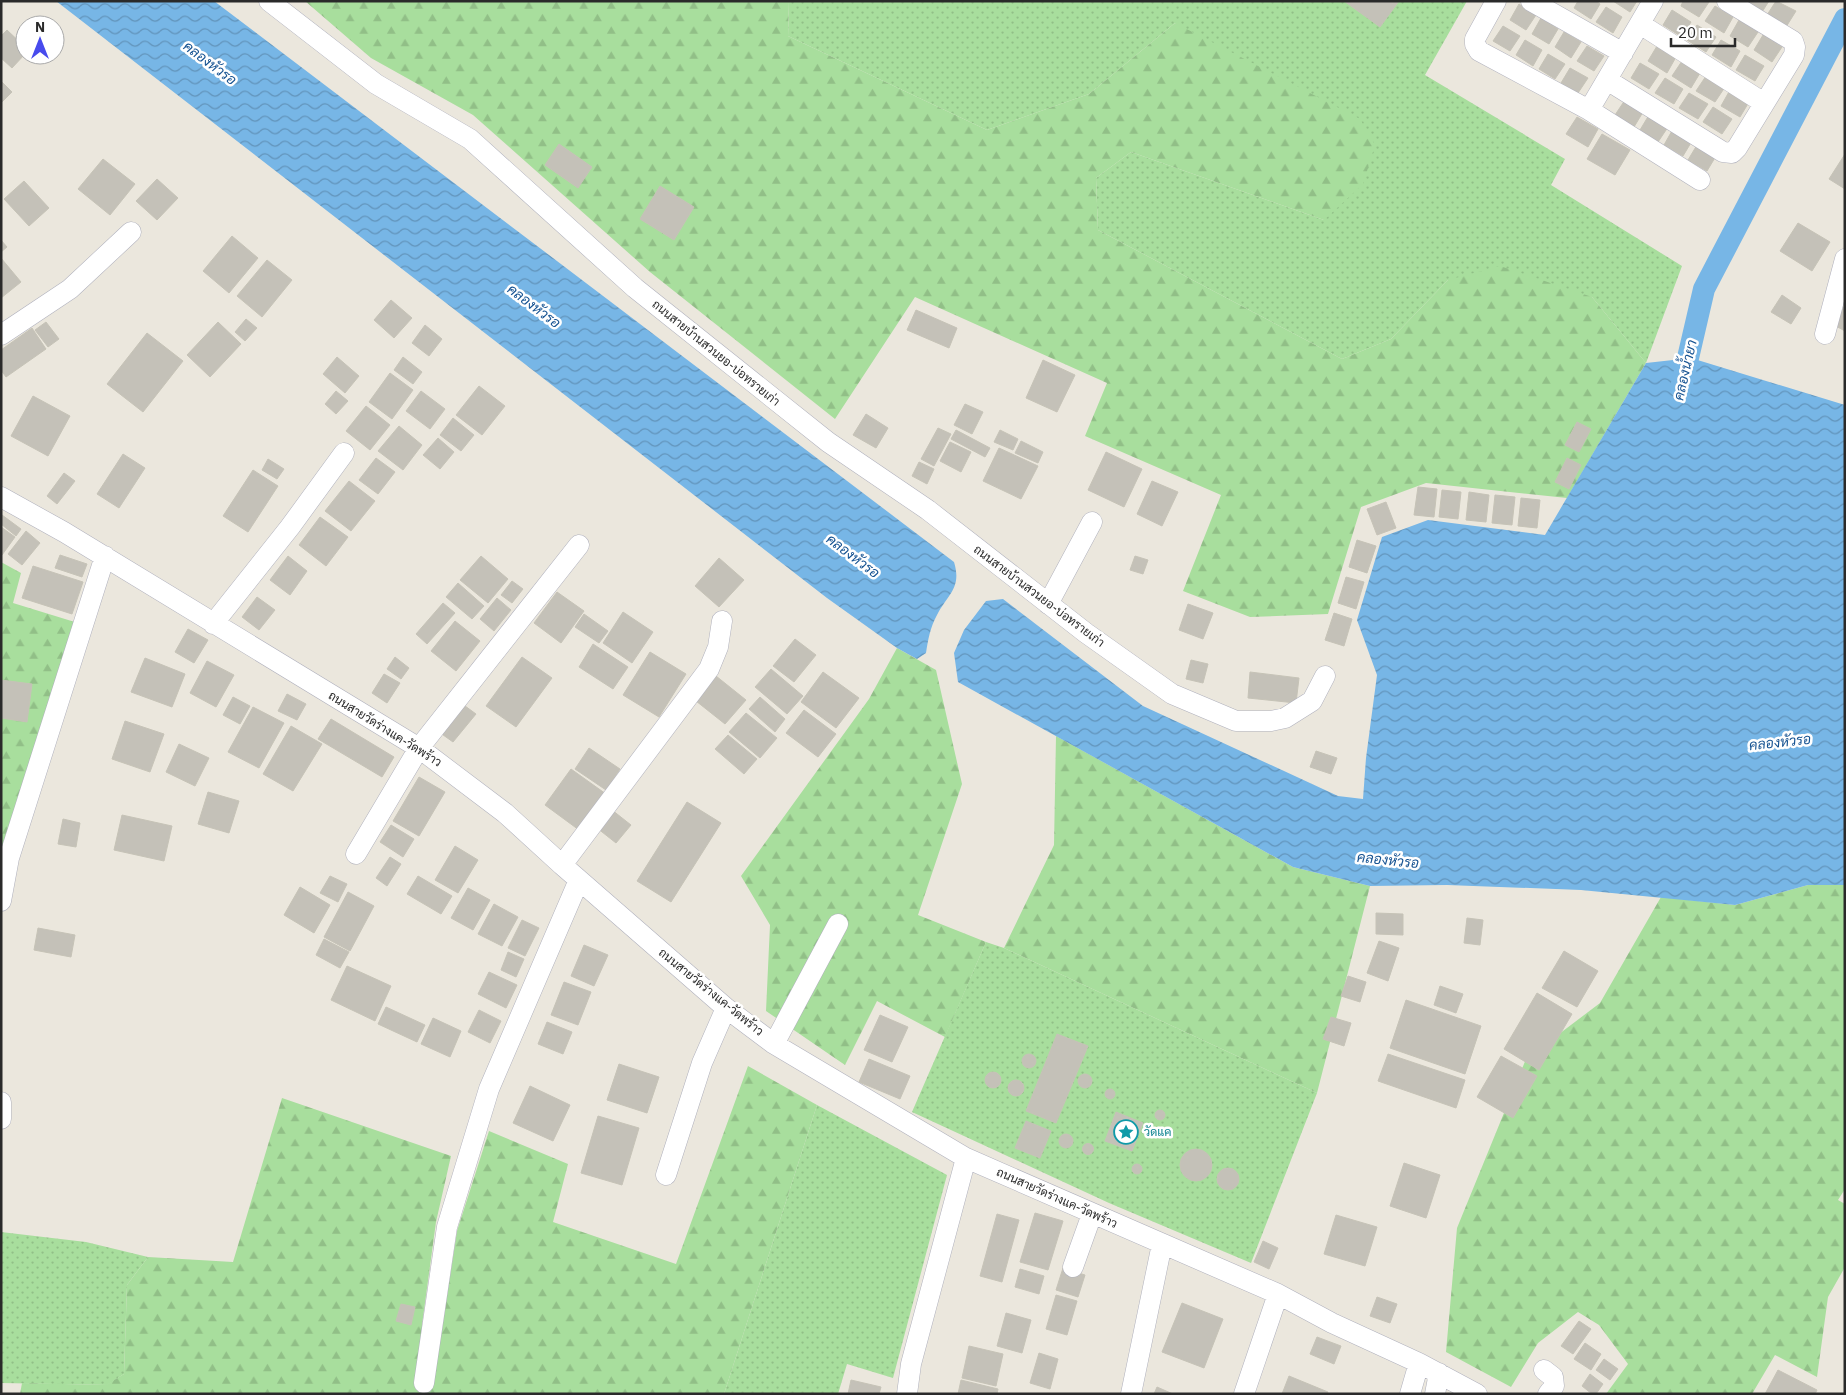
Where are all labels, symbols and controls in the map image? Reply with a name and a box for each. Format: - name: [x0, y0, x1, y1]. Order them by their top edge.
- north arrow: [15, 15, 65, 65]
- scale bar: [1671, 15, 1735, 47]
- text: N: [35, 18, 45, 36]
- text: 20 m: [1678, 23, 1713, 42]
- water label: คลองหัวรอ: [180, 37, 240, 89]
- water label: คลองหัวรอ: [504, 280, 564, 332]
- street label: ถนนสายบ้านสวนยอ-บ่อทรายเก่า: [649, 296, 783, 409]
- water label: คลองน้ำยา: [1666, 337, 1701, 402]
- water label: คลองหัวรอ: [823, 530, 883, 582]
- street label: ถนนสายบ้านสวนยอ-บ่อทรายเก่า: [971, 541, 1108, 650]
- street label: ถนนสายวัดร่างแค-วัดพร้าว: [326, 688, 445, 770]
- water label: คลองหัวรอ: [1748, 730, 1812, 754]
- water label: คลองหัวรอ: [1356, 848, 1420, 872]
- street label: ถนนสายวัดร่างแค-วัดพร้าว: [656, 945, 767, 1039]
- place icon: วัดแค: [1113, 1119, 1139, 1145]
- place label: วัดแค: [1144, 1124, 1171, 1139]
- street label: ถนนสายวัดร่างแค-วัดพร้าว: [994, 1164, 1120, 1231]

